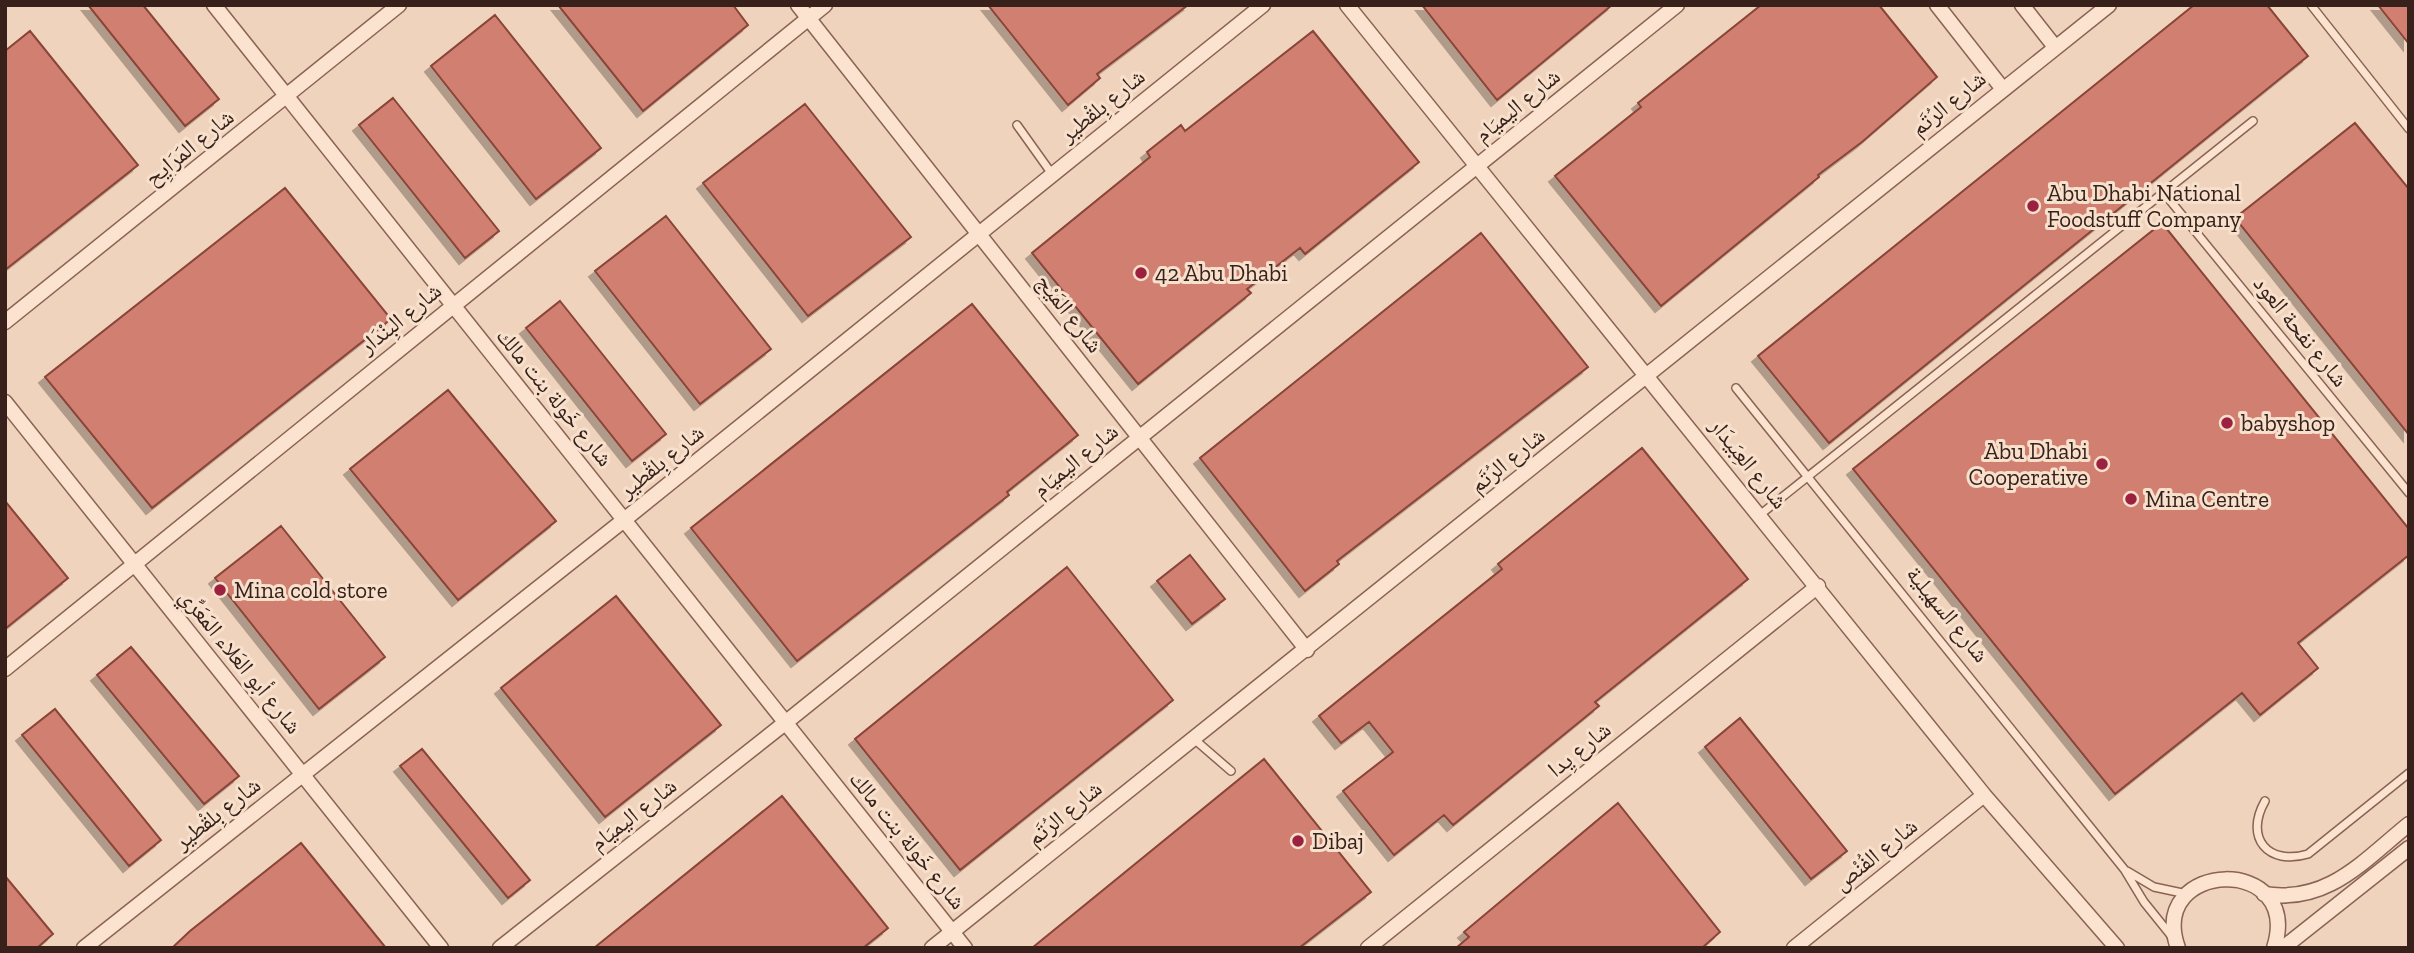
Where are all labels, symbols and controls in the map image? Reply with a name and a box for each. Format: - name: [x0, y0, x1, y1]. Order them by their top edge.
- street label: شارع بِلقْطير: [1053, 62, 1152, 151]
- street label: شارع اليميَام: [1468, 62, 1567, 150]
- street label: شارع الرُتَم: [1905, 64, 1993, 143]
- street label: شارع المَرَايِح: [139, 103, 241, 193]
- place label: Abu Dhabi National Foodstuff Company: [2047, 179, 2241, 233]
- marker: Abu Dhabi National Foodstuff Company: [2025, 198, 2041, 214]
- place label: 42 Abu Dhabi: [1155, 259, 1288, 287]
- marker: 42 Abu Dhabi: [1133, 265, 1149, 281]
- street label: شارع المَيْج: [1030, 268, 1109, 359]
- street label: شارع نفحة العود: [2247, 270, 2354, 393]
- street label: شارع البِنْدَار: [352, 276, 449, 362]
- street label: شارع خَولة بنت مالك: [490, 322, 619, 472]
- place label: babyshop: [2240, 409, 2335, 437]
- street label: شارع العِبَيدَار: [1702, 411, 1794, 515]
- marker: babyshop: [2219, 415, 2235, 431]
- street label: شارع اليميَام: [1026, 417, 1125, 505]
- street label: شارع بِلقْطير: [612, 418, 711, 507]
- street label: شارع الرُتَم: [1464, 421, 1552, 500]
- place label: Abu Dhabi Cooperative: [1969, 437, 2088, 491]
- marker: Abu Dhabi Cooperative: [2094, 456, 2110, 472]
- place label: Mina Centre: [2145, 485, 2269, 513]
- marker: Mina Centre: [2123, 491, 2139, 507]
- street label: شارع السهيلية: [1900, 560, 1995, 668]
- place label: Mina cold store: [234, 576, 388, 604]
- marker: Mina cold store: [212, 582, 228, 598]
- street label: شارع أبو العَلاء المَعَرِّي: [170, 583, 308, 742]
- street label: شارع يِدا: [1542, 715, 1618, 785]
- street label: شارع خَولة بنت مالك: [843, 765, 972, 915]
- street label: شارع بِلقْطير: [167, 771, 267, 858]
- street label: شارع اليميَام: [584, 771, 683, 858]
- street label: شارع الرُتَم: [1021, 774, 1109, 853]
- street label: شارع الفُنْص: [1827, 812, 1923, 897]
- place label: Dibaj: [1312, 827, 1364, 855]
- marker: Dibaj: [1290, 833, 1306, 849]

